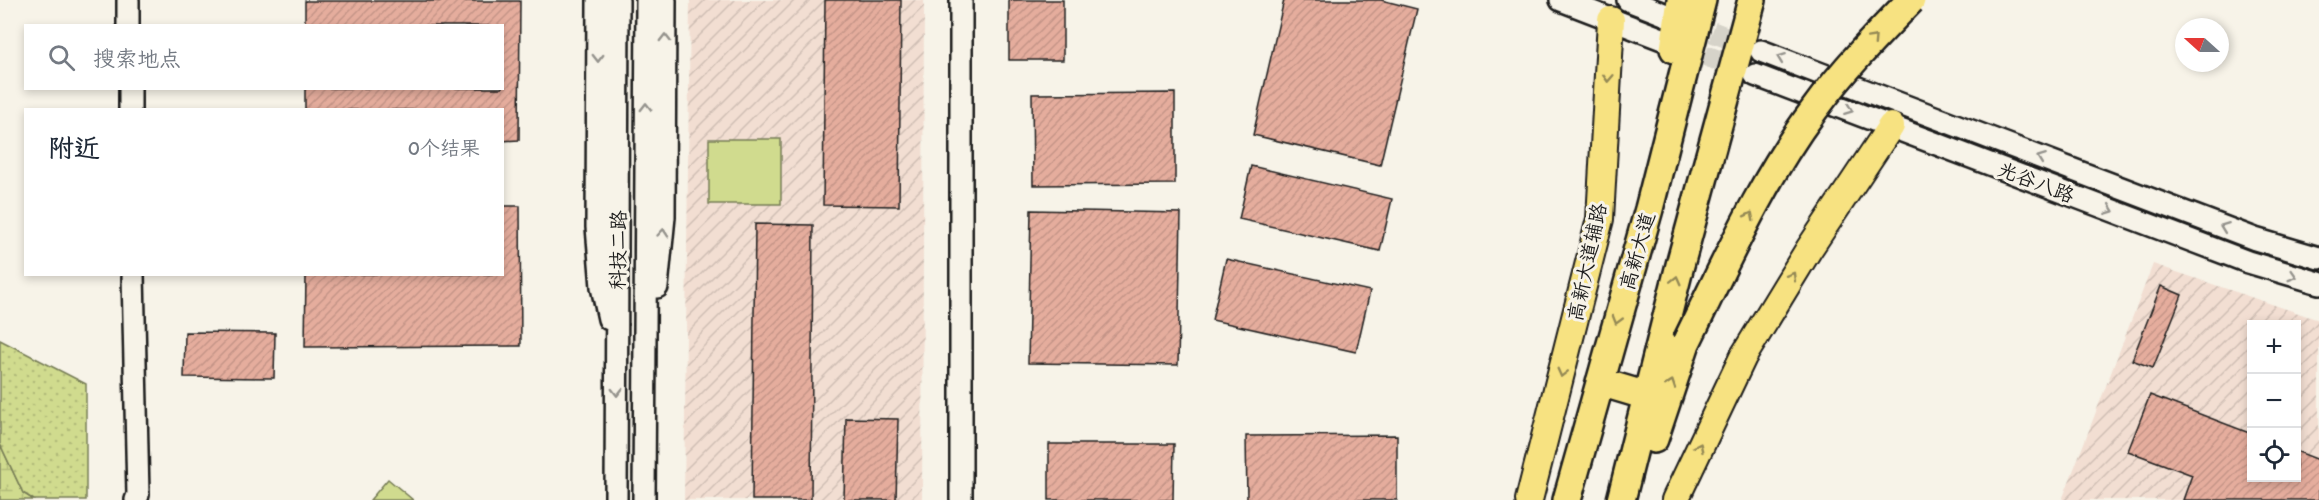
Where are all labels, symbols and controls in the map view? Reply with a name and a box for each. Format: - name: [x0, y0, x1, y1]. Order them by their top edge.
- north arrow: [2175, 18, 2229, 72]
- search box: [24, 24, 504, 90]
- one-way arrow: [659, 33, 671, 42]
- one-way arrow: [1866, 36, 1877, 46]
- icon: search: [45, 41, 78, 74]
- text: 搜索地点: [93, 45, 181, 72]
- one-way arrow: [1776, 53, 1787, 65]
- one-way arrow: [592, 54, 604, 63]
- one-way arrow: [1601, 74, 1614, 83]
- one-way arrow: [640, 103, 652, 112]
- one-way arrow: [1843, 103, 1854, 116]
- text: 附近: [48, 132, 100, 164]
- text: 0个结果: [408, 136, 480, 160]
- one-way arrow: [2036, 152, 2047, 165]
- street label: 光谷八路: [1994, 156, 2079, 208]
- street label: 高新大道辅路: [1563, 200, 1611, 323]
- one-way arrow: [2104, 202, 2114, 215]
- street label: 科技二路: [605, 209, 631, 290]
- street label: 高新大道: [1614, 209, 1660, 293]
- one-way arrow: [1743, 211, 1754, 222]
- one-way arrow: [2219, 221, 2229, 234]
- one-way arrow: [656, 228, 669, 237]
- one-way arrow: [2287, 268, 2298, 281]
- one-way arrow: [1785, 272, 1797, 282]
- one-way arrow: [1669, 275, 1682, 285]
- one-way arrow: [1612, 314, 1624, 325]
- map controls: [2247, 320, 2301, 482]
- button: +: [2247, 320, 2301, 374]
- one-way arrow: [1556, 368, 1569, 378]
- button: −: [2247, 374, 2301, 428]
- one-way arrow: [1664, 379, 1677, 390]
- one-way arrow: [611, 388, 623, 397]
- button: locate: [2247, 428, 2301, 482]
- one-way arrow: [1691, 442, 1703, 453]

